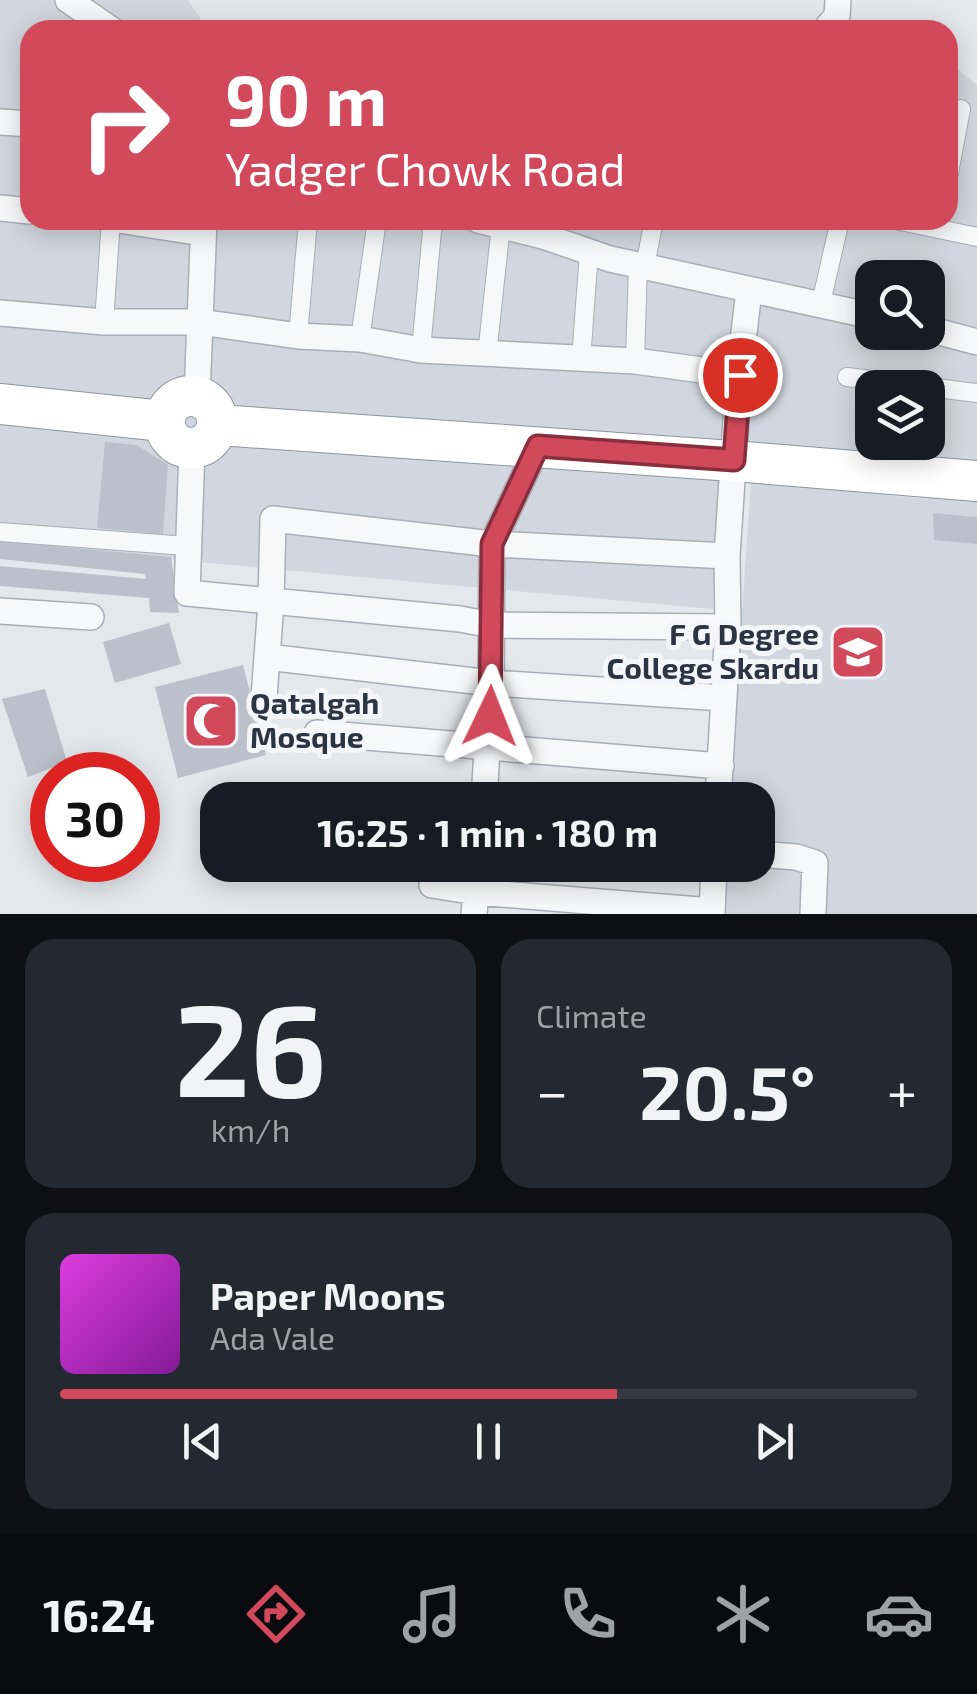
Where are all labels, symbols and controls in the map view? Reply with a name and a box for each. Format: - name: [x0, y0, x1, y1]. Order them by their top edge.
- text: 90 m: [225, 56, 387, 140]
- icon: right: [60, 60, 190, 190]
- text: Yadger Chowk Road: [225, 141, 625, 195]
- map controls: [855, 260, 945, 460]
- button: search: [855, 260, 945, 350]
- pin: [698, 333, 783, 418]
- icon: arrive: [713, 348, 768, 403]
- button: layers: [855, 370, 945, 460]
- place label: F G Degree College Skardu: [607, 615, 819, 685]
- school or university icon: F G Degree College Skardu: [828, 622, 888, 682]
- position arrow: [438, 664, 542, 768]
- place label: Qatalgah Mosque: [250, 684, 379, 754]
- mosque icon: Qatalgah Mosque: [181, 691, 241, 751]
- speed limit sign: 30: [30, 752, 160, 882]
- text: 16:25 · 1 min · 180 m: [317, 809, 658, 855]
- text: 26: [174, 967, 327, 1123]
- text: Climate: [536, 996, 647, 1034]
- text: 20.5°: [639, 1045, 816, 1135]
- text: −: [536, 1057, 568, 1123]
- text: +: [887, 1057, 917, 1123]
- text: km/h: [211, 1110, 290, 1148]
- text: Paper Moons: [210, 1272, 446, 1318]
- text: Ada Vale: [210, 1318, 335, 1356]
- icon: previous: [175, 1414, 230, 1469]
- icon: pause: [461, 1414, 516, 1469]
- icon: next: [747, 1414, 802, 1469]
- icon: directions: [241, 1579, 311, 1649]
- icon: music: [397, 1579, 467, 1649]
- icon: phone: [553, 1579, 623, 1649]
- icon: climate: [708, 1579, 778, 1649]
- icon: car: [864, 1579, 934, 1649]
- text: 16:24: [43, 1587, 155, 1641]

